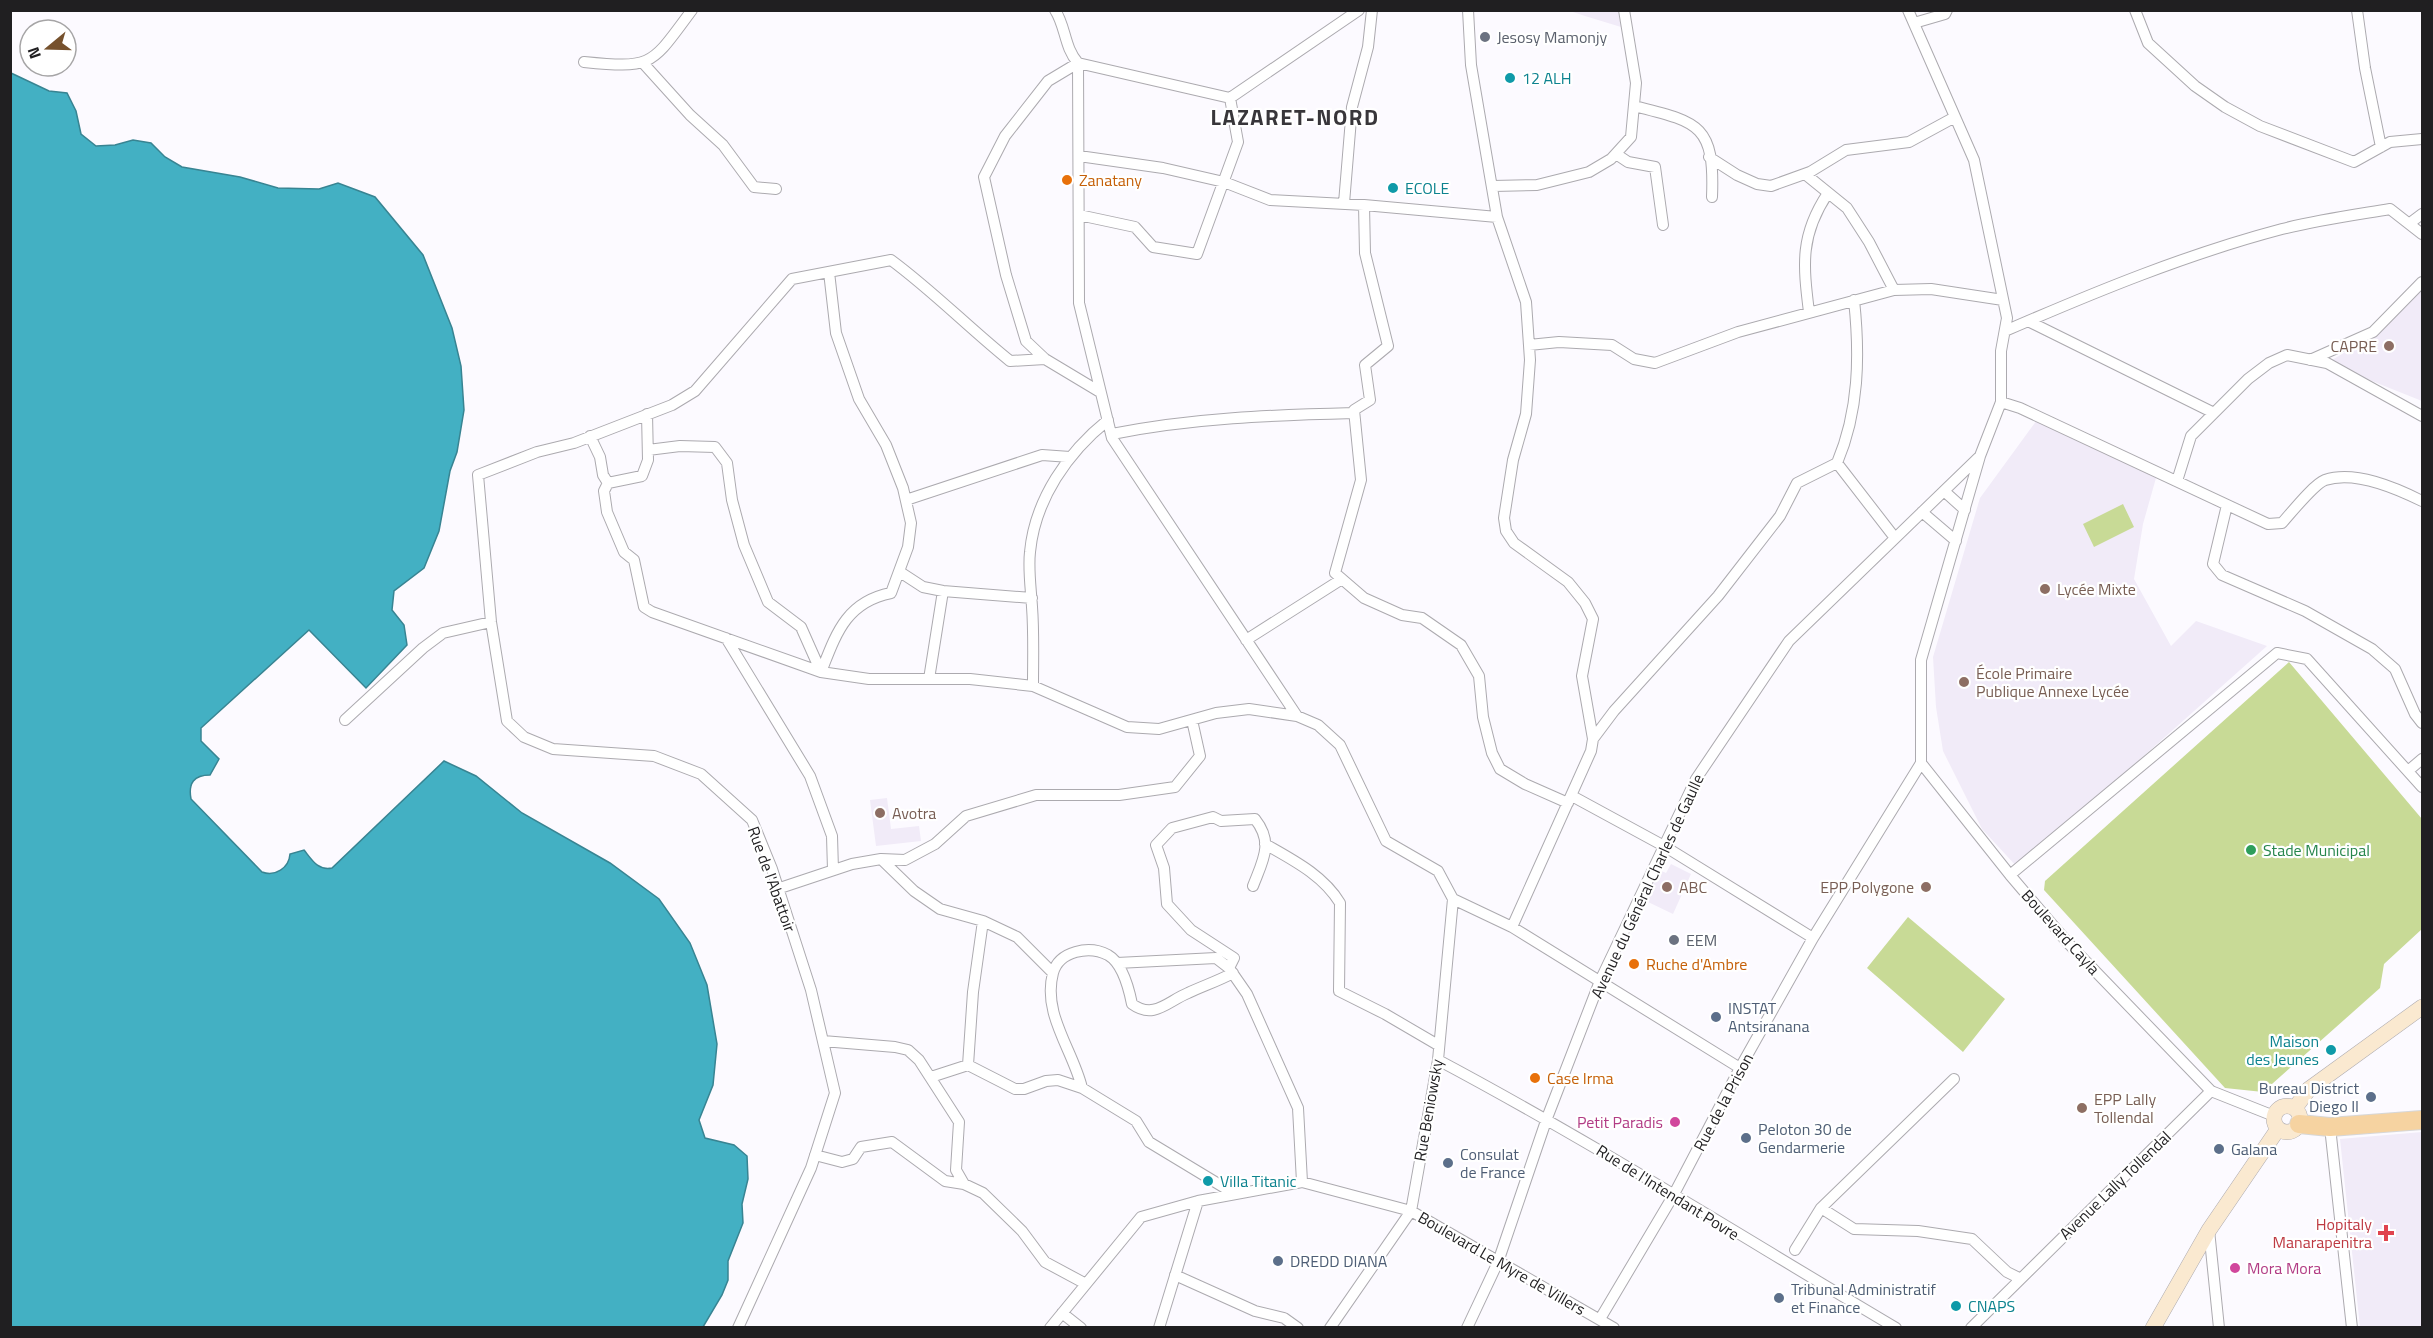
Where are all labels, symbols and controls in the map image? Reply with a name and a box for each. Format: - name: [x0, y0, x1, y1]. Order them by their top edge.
- north arrow: [18, 18, 78, 78]
- place label: Jesosy Mamonjy: [1497, 25, 1607, 49]
- marker: Jesosy Mamonjy: [1478, 30, 1492, 44]
- text: N: [21, 44, 47, 62]
- place label: 12 ALH: [1522, 66, 1571, 90]
- marker: 12 ALH: [1503, 71, 1517, 85]
- district label: LAZARET-NORD: [1211, 100, 1379, 134]
- place label: Zanatany: [1079, 168, 1142, 192]
- marker: Zanatany: [1060, 173, 1074, 187]
- place label: ECOLE: [1405, 176, 1449, 200]
- marker: ECOLE: [1386, 181, 1400, 195]
- place label: CAPRE: [2331, 334, 2377, 358]
- marker: CAPRE: [2382, 339, 2396, 353]
- place label: Lycée Mixte: [2057, 577, 2136, 601]
- marker: Lycée Mixte: [2038, 582, 2052, 596]
- place label: École Primaire Publique Annexe Lycée: [1976, 661, 2129, 703]
- marker: École Primaire Publique Annexe Lycée: [1957, 675, 1971, 689]
- street label: Avenue du Général Charles de Gaulle: [1584, 770, 1710, 1002]
- place label: Avotra: [892, 801, 936, 825]
- marker: Avotra: [873, 806, 887, 820]
- street label: Rue de l'Abattoir: [742, 823, 802, 936]
- place label: Stade Municipal: [2263, 838, 2370, 862]
- marker: Stade Municipal: [2244, 843, 2258, 857]
- place label: ABC: [1679, 875, 1707, 899]
- place label: EPP Polygone: [1820, 875, 1914, 899]
- marker: ABC: [1660, 880, 1674, 894]
- marker: EPP Polygone: [1919, 880, 1933, 894]
- street label: Boulevard Cayla: [2016, 884, 2106, 980]
- place label: EEM: [1686, 928, 1717, 952]
- marker: EEM: [1667, 933, 1681, 947]
- place label: Ruche d'Ambre: [1646, 952, 1747, 976]
- marker: Ruche d'Ambre: [1627, 957, 1641, 971]
- place label: INSTAT Antsiranana: [1728, 996, 1809, 1038]
- marker: INSTAT Antsiranana: [1709, 1010, 1723, 1024]
- place label: Maison des Jeunes: [2246, 1029, 2319, 1071]
- marker: Maison des Jeunes: [2324, 1043, 2338, 1057]
- street label: Rue de la Prison: [1687, 1049, 1759, 1155]
- street label: Rue Beniowsky: [1407, 1057, 1449, 1163]
- place label: Case Irma: [1547, 1066, 1614, 1090]
- marker: Case Irma: [1528, 1071, 1542, 1085]
- place label: Bureau District Diego II: [2259, 1076, 2359, 1118]
- place label: EPP Lally Tollendal: [2094, 1087, 2156, 1129]
- marker: Bureau District Diego II: [2364, 1090, 2378, 1104]
- marker: EPP Lally Tollendal: [2075, 1101, 2089, 1115]
- place label: Petit Paradis: [1577, 1110, 1663, 1134]
- marker: Petit Paradis: [1668, 1115, 1682, 1129]
- place label: Peloton 30 de Gendarmerie: [1758, 1117, 1852, 1159]
- street label: Avenue Lally Tollendal: [2054, 1125, 2176, 1245]
- marker: Peloton 30 de Gendarmerie: [1739, 1131, 1753, 1145]
- place label: Galana: [2231, 1137, 2277, 1161]
- street label: Rue de l'Intendant Povre: [1592, 1138, 1744, 1246]
- place label: Consulat de France: [1460, 1142, 1525, 1184]
- marker: Galana: [2212, 1142, 2226, 1156]
- marker: Consulat de France: [1441, 1156, 1455, 1170]
- place label: Villa Titanic: [1220, 1169, 1296, 1193]
- marker: Villa Titanic: [1201, 1174, 1215, 1188]
- street label: Boulevard Le Myre de Villers: [1414, 1205, 1590, 1321]
- place label: Hopitaly Manarapenitra: [2273, 1212, 2372, 1254]
- marker: Hopitaly Manarapenitra: [2377, 1224, 2395, 1242]
- place label: DREDD DIANA: [1290, 1249, 1388, 1273]
- marker: DREDD DIANA: [1271, 1254, 1285, 1268]
- place label: Mora Mora: [2247, 1256, 2321, 1280]
- marker: Mora Mora: [2228, 1261, 2242, 1275]
- place label: Tribunal Administratif et Finance: [1791, 1277, 1936, 1319]
- marker: Tribunal Administratif et Finance: [1772, 1291, 1786, 1305]
- place label: CNAPS: [1968, 1294, 2015, 1318]
- marker: CNAPS: [1949, 1299, 1963, 1313]

